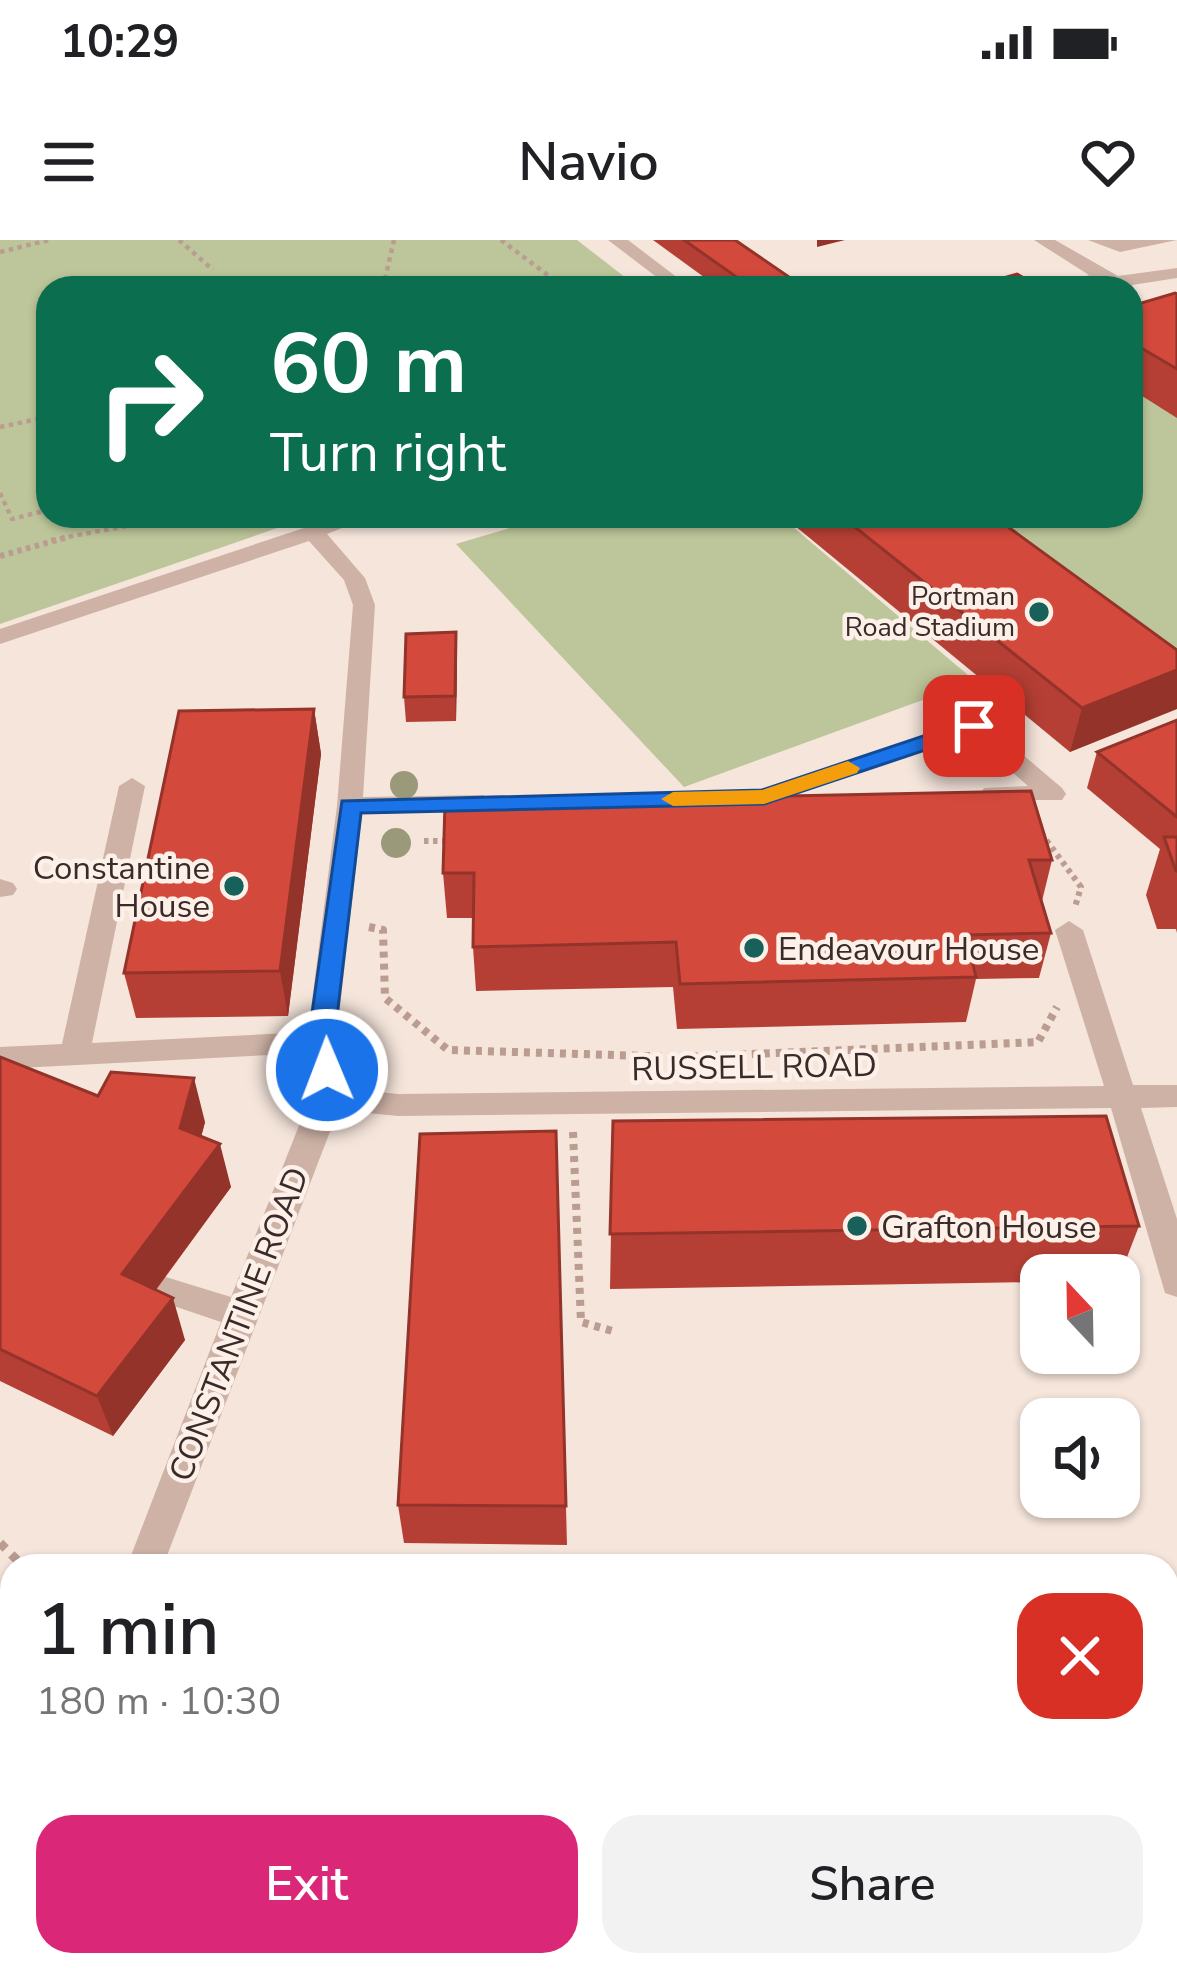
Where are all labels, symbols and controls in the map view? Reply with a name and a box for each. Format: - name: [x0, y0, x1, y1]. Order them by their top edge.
- text: 10:29: [60, 12, 179, 73]
- text: Navio: [518, 125, 659, 199]
- icon: menu: [36, 129, 102, 195]
- icon: heart: [1075, 129, 1141, 195]
- text: 60 m: [270, 307, 467, 422]
- icon: right: [72, 324, 228, 480]
- text: Turn right: [270, 416, 506, 490]
- place label: Portman Road Stadium: [845, 578, 1015, 646]
- marker: Portman Road Stadium: [1026, 599, 1052, 625]
- pin: [923, 675, 1025, 777]
- icon: arrive: [941, 693, 1007, 759]
- place label: Constantine House: [33, 846, 210, 929]
- marker: Constantine House: [221, 873, 247, 899]
- place label: Endeavour House: [778, 927, 1039, 972]
- marker: Endeavour House: [741, 935, 767, 961]
- position arrow: [264, 1007, 390, 1133]
- street label: RUSSELL ROAD: [631, 1043, 877, 1092]
- street label: CONSTANTINE ROAD: [159, 1161, 320, 1488]
- place label: Grafton House: [881, 1205, 1097, 1250]
- marker: Grafton House: [844, 1213, 870, 1239]
- north arrow: [1020, 1254, 1140, 1374]
- map controls: [1020, 1254, 1140, 1518]
- button: sound: [1020, 1398, 1140, 1518]
- text: 1 min: [36, 1581, 219, 1679]
- button: close: [1017, 1593, 1143, 1719]
- text: 180 m · 10:30: [36, 1675, 281, 1728]
- button: Exit: [36, 1815, 578, 1953]
- button: Share: [602, 1815, 1143, 1953]

